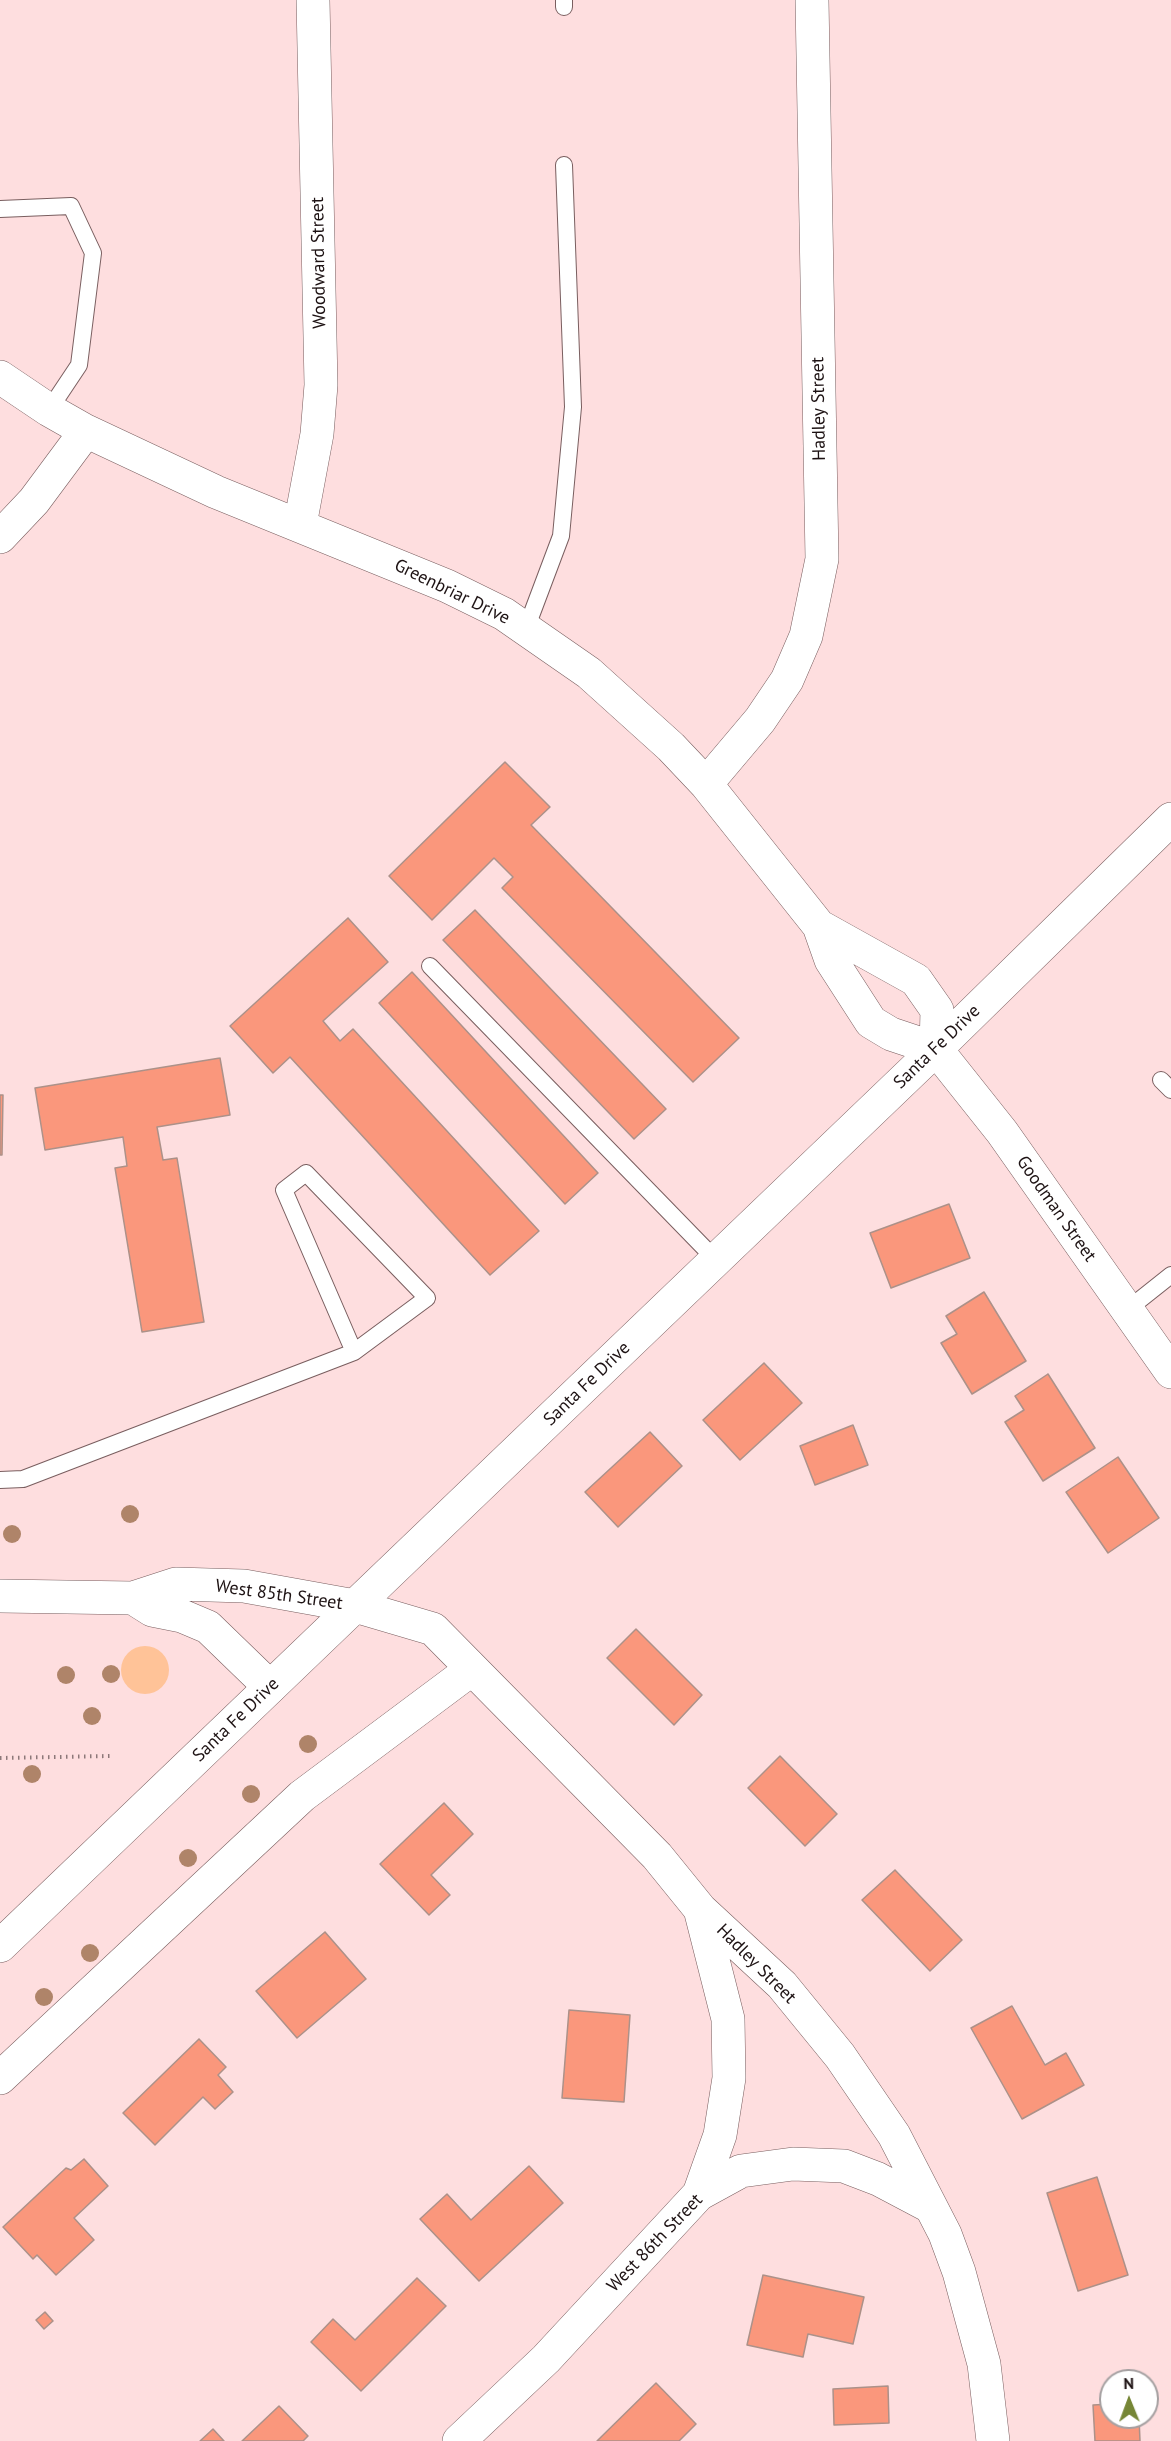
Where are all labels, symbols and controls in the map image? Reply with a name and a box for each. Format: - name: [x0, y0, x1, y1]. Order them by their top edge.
- street label: Woodward Street: [307, 197, 331, 329]
- street label: Hadley Street: [807, 357, 831, 461]
- street label: Greenbriar Drive: [391, 555, 513, 629]
- street label: Santa Fe Drive: [889, 1000, 985, 1094]
- street label: Goodman Street: [1012, 1152, 1100, 1266]
- street label: Santa Fe Drive: [539, 1337, 635, 1431]
- street label: West 85th Street: [214, 1575, 344, 1615]
- street label: Santa Fe Drive: [188, 1673, 284, 1767]
- street label: Hadley Street: [712, 1920, 800, 2008]
- street label: West 86th Street: [603, 2189, 707, 2297]
- north arrow: [1099, 2369, 1159, 2429]
- text: N: [1123, 2373, 1134, 2393]

